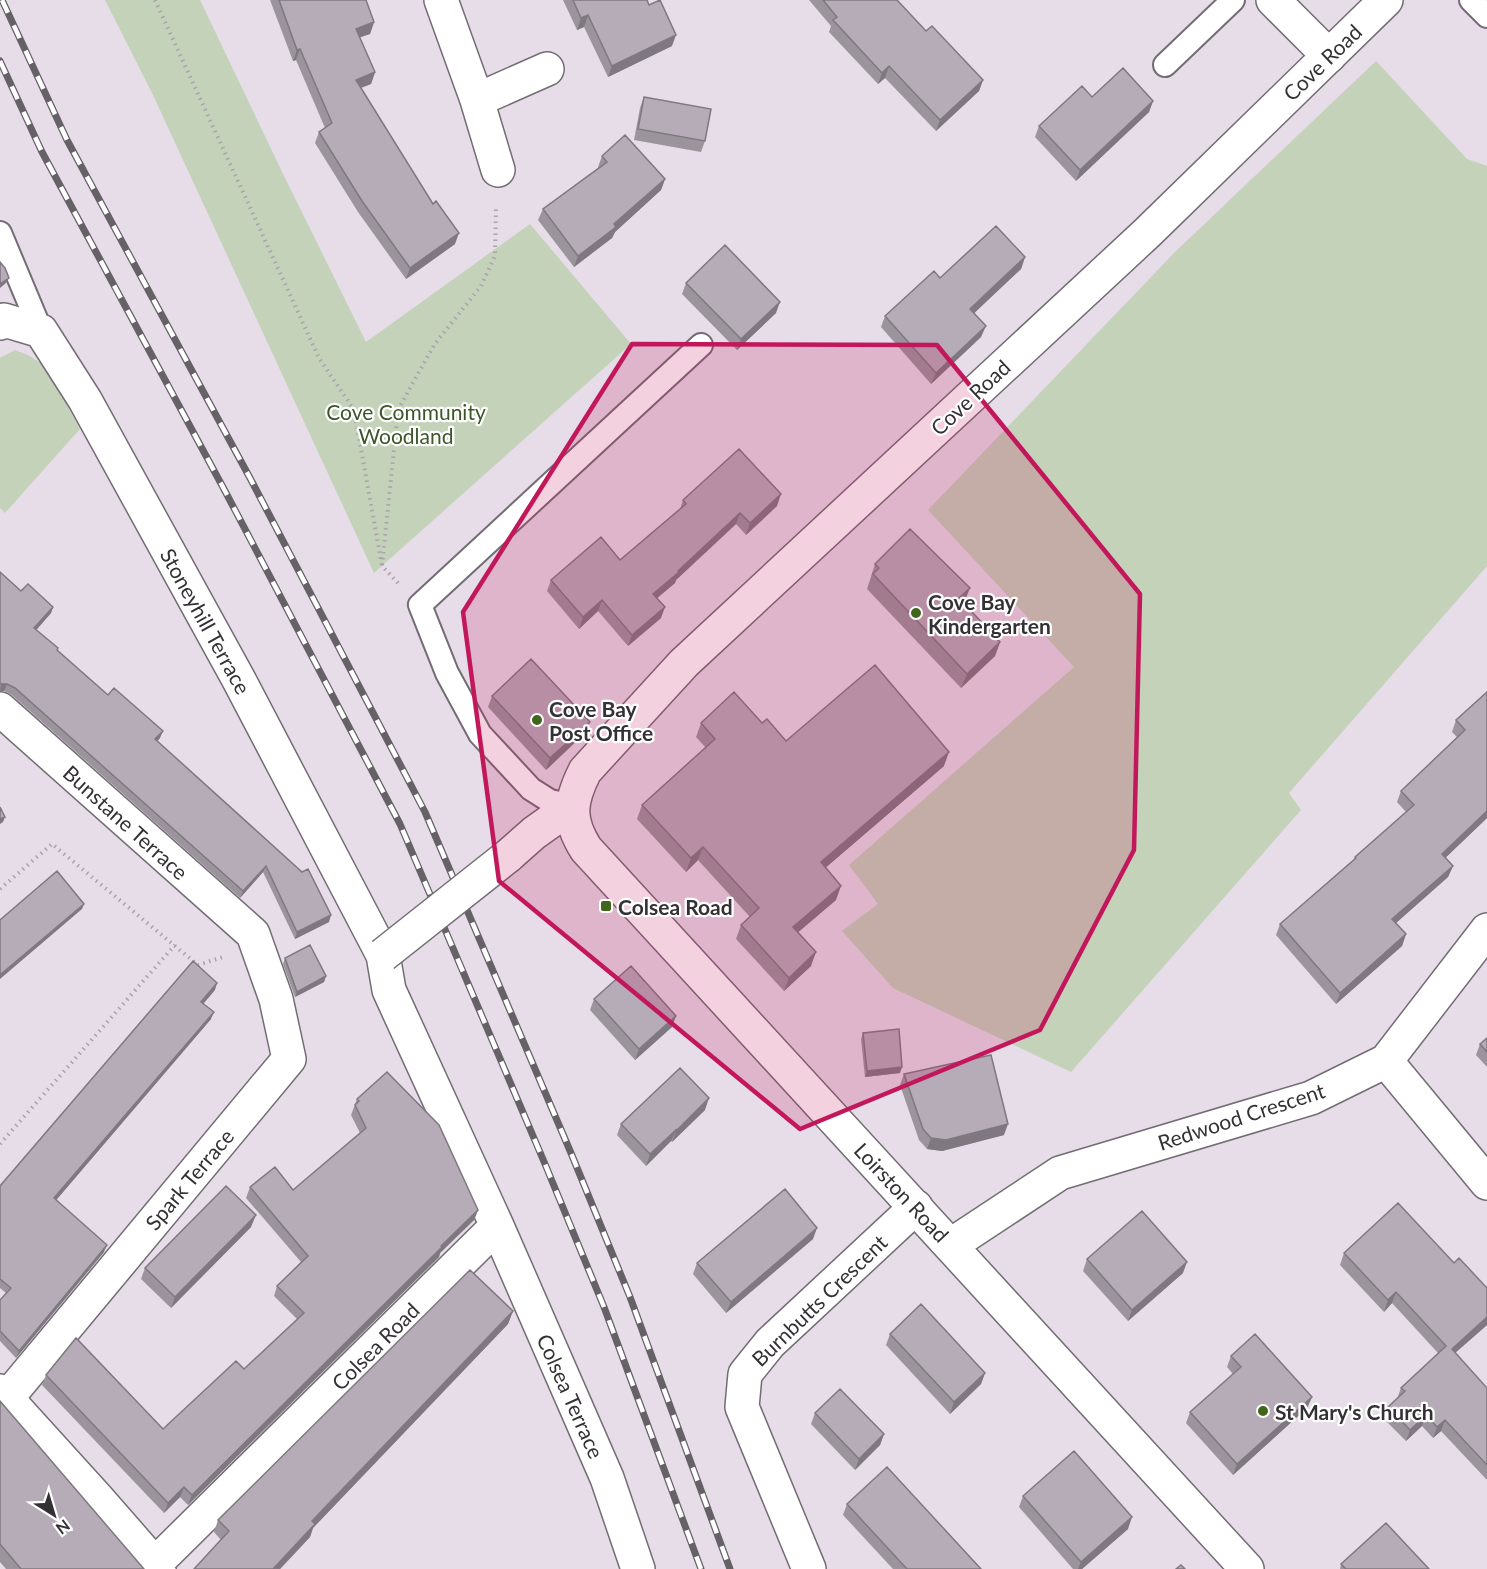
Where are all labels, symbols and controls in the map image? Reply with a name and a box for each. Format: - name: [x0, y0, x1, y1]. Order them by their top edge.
- street label: Cove Road: [1278, 19, 1366, 105]
- street label: Cove Road: [925, 354, 1015, 440]
- park label: Cove Community Woodland: [326, 399, 486, 448]
- street label: Stoneyhill Terrace: [156, 544, 256, 698]
- place label: Cove Bay Kindergarten: [928, 589, 1051, 638]
- marker: Cove Bay Kindergarten: [909, 606, 923, 620]
- place label: Cove Bay Post Office: [549, 696, 653, 745]
- marker: Cove Bay Post Office: [530, 713, 544, 727]
- street label: Bunstane Terrace: [59, 760, 193, 884]
- place label: Colsea Road: [618, 894, 733, 919]
- marker: Colsea Road: [599, 899, 613, 913]
- street label: Redwood Crescent: [1154, 1077, 1328, 1155]
- street label: Spark Terrace: [140, 1124, 238, 1234]
- street label: Loirston Road: [850, 1137, 954, 1247]
- street label: Burnbutts Crescent: [746, 1229, 892, 1371]
- street label: Colsea Road: [326, 1297, 424, 1395]
- street label: Colsea Terrace: [532, 1330, 610, 1462]
- place label: St Mary's Church: [1275, 1399, 1434, 1424]
- marker: St Mary's Church: [1256, 1404, 1270, 1418]
- north arrow: [24, 1485, 84, 1545]
- text: N: [53, 1516, 74, 1539]

